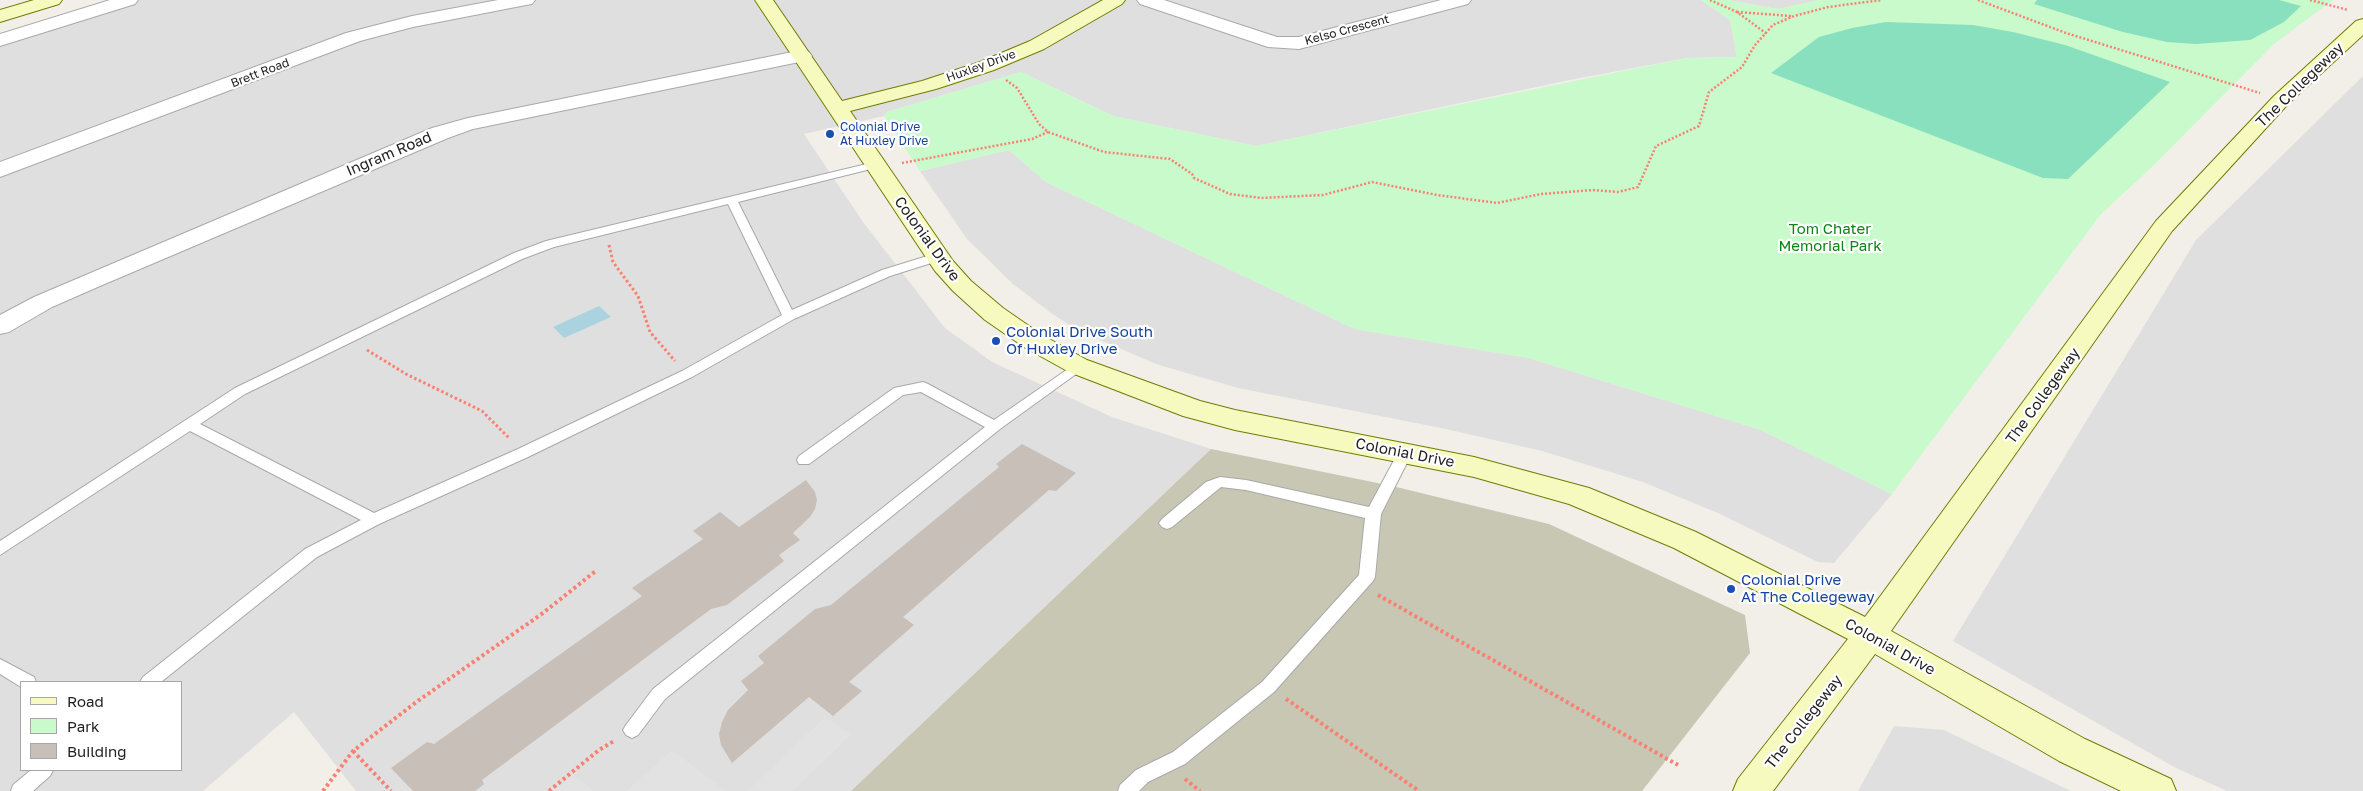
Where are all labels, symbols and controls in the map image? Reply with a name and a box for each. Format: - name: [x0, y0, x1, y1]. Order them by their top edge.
- street label: Kelso Crescent: [1303, 12, 1391, 48]
- street label: The Collegeway: [2253, 39, 2347, 131]
- street label: Huxley Drive: [944, 47, 1018, 85]
- street label: Brett Road: [229, 55, 291, 91]
- place label: Colonial Drive At Huxley Drive: [840, 120, 928, 148]
- street label: Ingram Road: [344, 128, 434, 180]
- marker: Colonial Drive At Huxley Drive: [824, 128, 836, 140]
- street label: Colonial Drive: [890, 193, 964, 285]
- park label: Tom Chater Memorial Park: [1778, 220, 1882, 255]
- place label: Colonial Drive South Of Huxley Drive: [1006, 323, 1153, 358]
- marker: Colonial Drive South Of Huxley Drive: [990, 335, 1002, 347]
- street label: The Collegeway: [2002, 344, 2084, 448]
- street label: Colonial Drive: [1354, 435, 1456, 471]
- place label: Colonial Drive At The Collegeway: [1741, 571, 1875, 606]
- marker: Colonial Drive At The Collegeway: [1725, 583, 1737, 595]
- street label: Colonial Drive: [1842, 615, 1938, 679]
- street label: The Collegeway: [1762, 671, 1846, 773]
- legend: [20, 681, 182, 771]
- text: Road: [67, 692, 104, 710]
- text: Park: [67, 717, 99, 735]
- text: Building: [67, 742, 127, 760]

